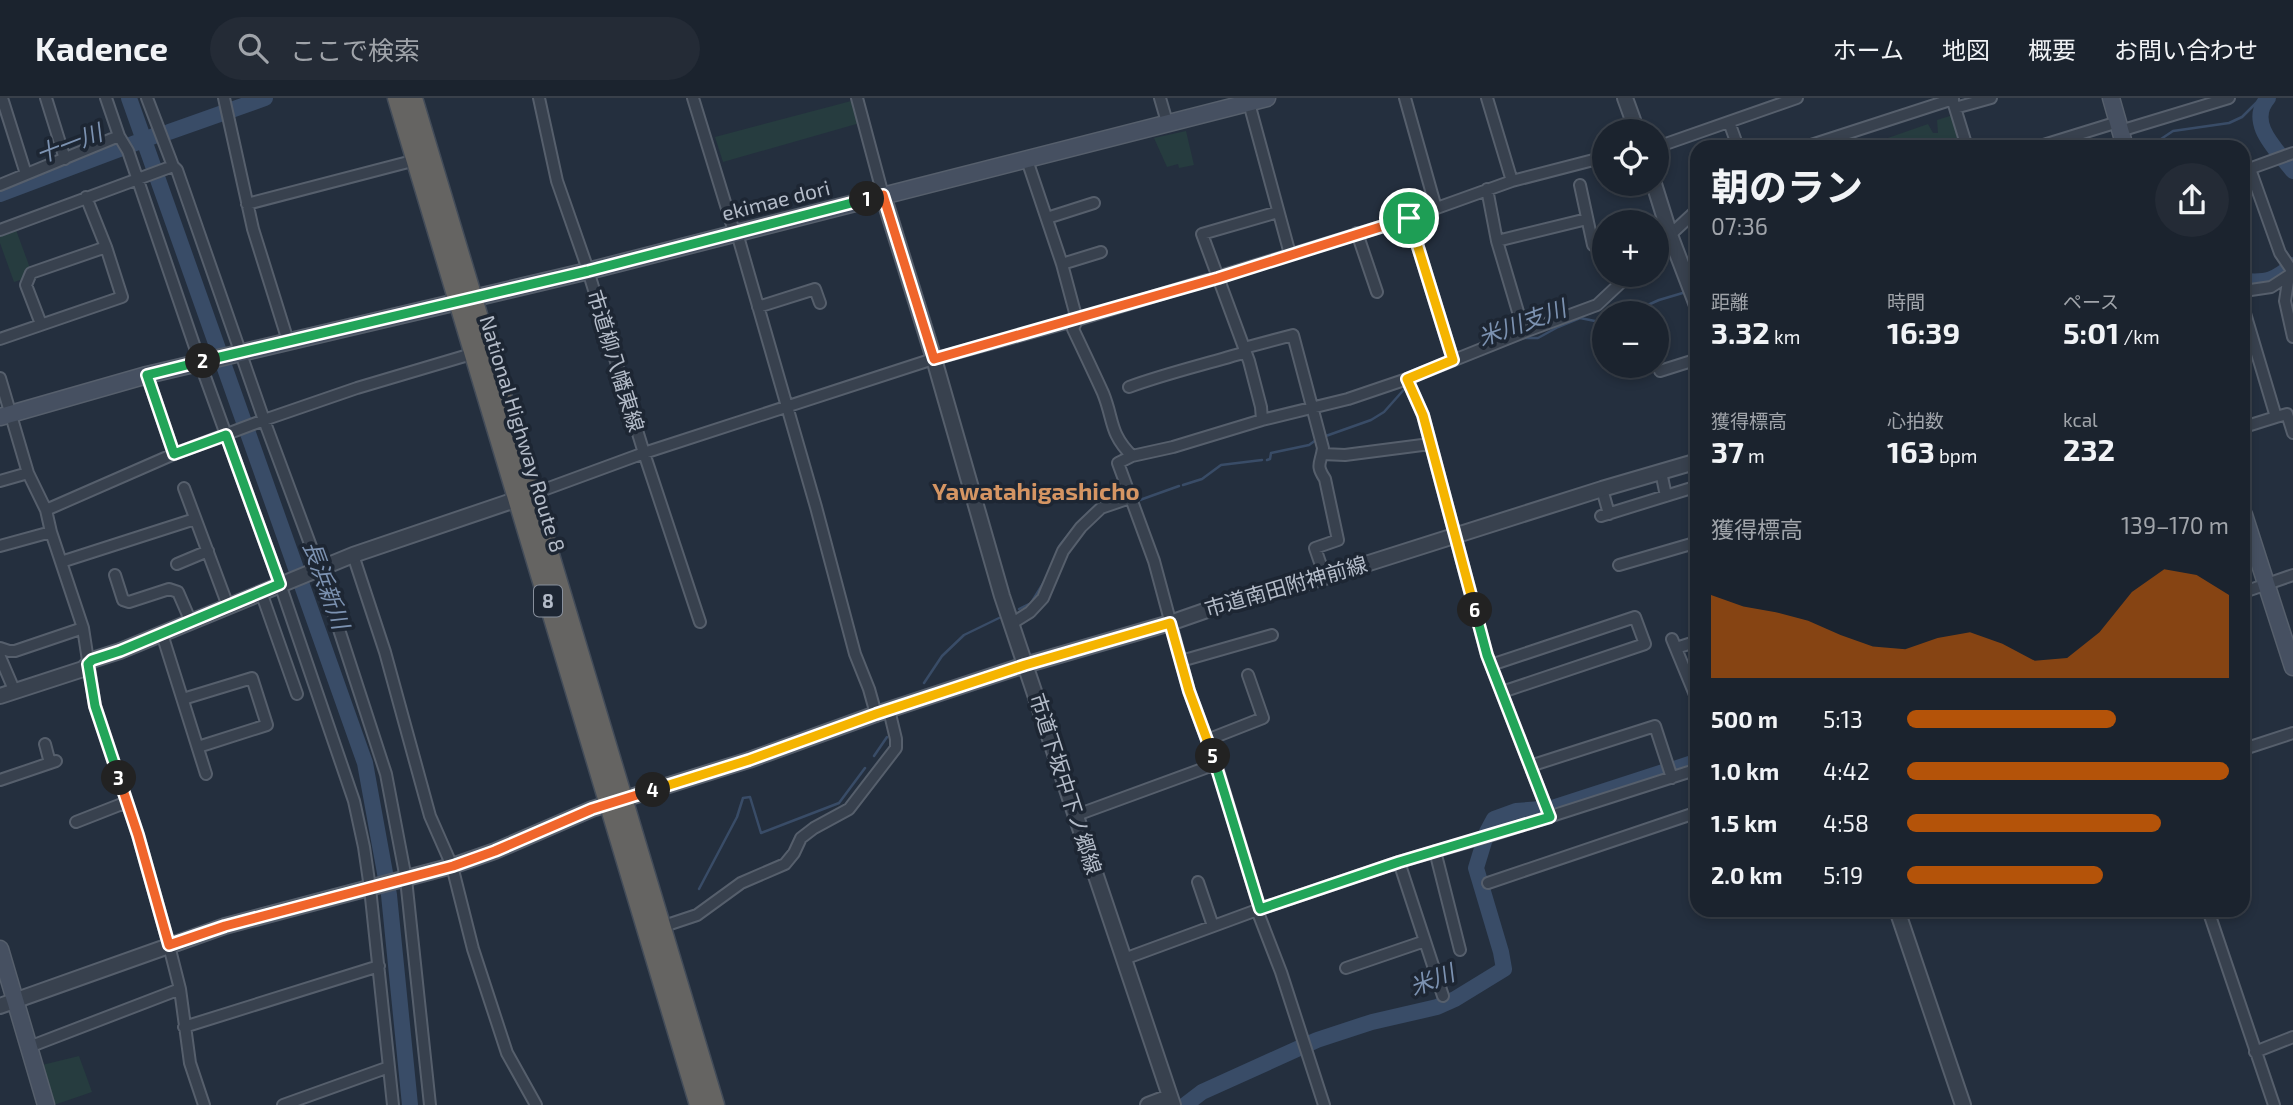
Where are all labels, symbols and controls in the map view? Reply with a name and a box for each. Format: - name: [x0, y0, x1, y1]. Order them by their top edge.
- search box: [210, 17, 700, 80]
- text: Kadence: [35, 28, 168, 68]
- icon: search: [234, 29, 272, 67]
- text: ここで検索: [290, 34, 420, 65]
- text: ホーム: [1833, 35, 1904, 64]
- text: 地図: [1942, 35, 1990, 64]
- text: 概要: [2028, 35, 2076, 64]
- text: お問い合わせ: [2114, 35, 2258, 64]
- water label: 十一川: [31, 117, 109, 169]
- map controls: [1592, 119, 1669, 378]
- button: locate: [1592, 119, 1669, 196]
- text: 朝のラン: [1711, 163, 1863, 209]
- button: share: [2155, 163, 2229, 237]
- street label: ekimae dori: [719, 174, 832, 225]
- pin: 1: [850, 182, 884, 217]
- text: 1: [862, 187, 871, 210]
- pin: [1379, 188, 1439, 248]
- icon: arrive: [1390, 199, 1428, 237]
- button: +: [1592, 210, 1669, 287]
- text: 07:36: [1711, 212, 1768, 240]
- street label: 市道柳八幡東線: [583, 287, 650, 435]
- text: 距離: [1711, 290, 1749, 313]
- text: 時間: [1887, 290, 1925, 313]
- text: ペース: [2063, 290, 2119, 313]
- water label: 米川支川: [1474, 292, 1572, 351]
- button: −: [1592, 301, 1669, 378]
- street label: National Highway Route 8: [475, 312, 571, 555]
- text: 3.32: [1711, 314, 1770, 350]
- text: 16:39: [1887, 314, 1960, 350]
- text: 5:01: [2063, 314, 2119, 350]
- text: km: [1770, 325, 1800, 348]
- text: /km: [2119, 325, 2160, 348]
- pin: 2: [186, 344, 220, 378]
- text: 2: [197, 349, 208, 372]
- text: kcal: [2063, 408, 2098, 431]
- text: 獲得標高: [1711, 409, 1787, 432]
- text: 心拍数: [1887, 409, 1944, 432]
- text: 232: [2063, 431, 2115, 467]
- text: 37: [1711, 433, 1744, 469]
- text: 163: [1887, 433, 1935, 469]
- text: m: [1744, 444, 1765, 467]
- text: bpm: [1935, 444, 1977, 467]
- district label: Yawatahigashicho: [932, 476, 1140, 505]
- text: 139–170 m: [2121, 511, 2229, 539]
- text: 獲得標高: [1711, 515, 1803, 543]
- water label: 長浜新川: [298, 537, 357, 635]
- street label: 市道南田附神前線: [1201, 550, 1370, 621]
- road number: 8: [534, 586, 562, 616]
- pin: 6: [1458, 592, 1492, 628]
- text: 6: [1469, 598, 1480, 621]
- street label: 市道下坂中下ノ郷線: [1025, 690, 1108, 877]
- text: 500 m: [1711, 705, 1778, 733]
- text: 5:13: [1823, 705, 1863, 733]
- pin: 5: [1196, 738, 1230, 774]
- text: 5: [1207, 744, 1218, 767]
- text: 1.0 km: [1711, 757, 1779, 785]
- text: 4:42: [1823, 757, 1870, 785]
- pin: 3: [102, 760, 136, 796]
- text: 3: [113, 766, 124, 789]
- pin: 4: [636, 772, 670, 808]
- text: 4: [646, 778, 659, 801]
- text: 1.5 km: [1711, 809, 1777, 837]
- text: 4:58: [1823, 809, 1869, 837]
- text: 2.0 km: [1711, 861, 1783, 889]
- text: 5:19: [1823, 861, 1863, 889]
- water label: 米川: [1405, 957, 1461, 1000]

